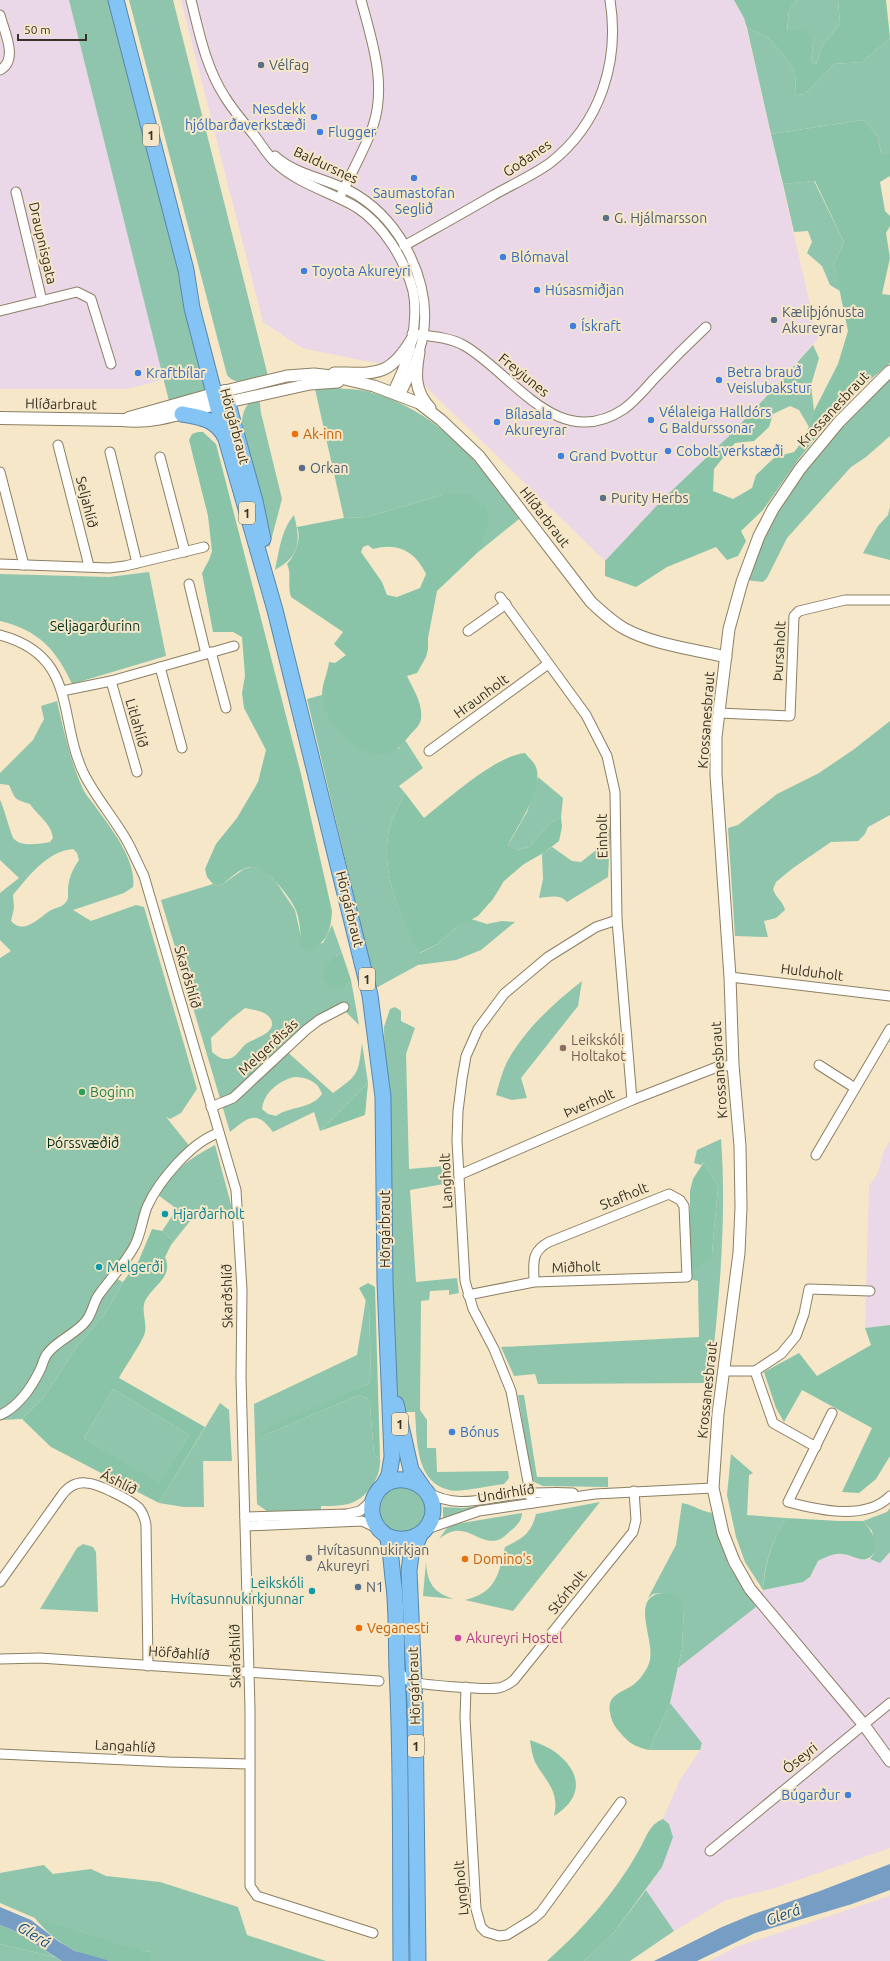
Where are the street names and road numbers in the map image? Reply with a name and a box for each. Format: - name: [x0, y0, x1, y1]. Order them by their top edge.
- road number: 1: [143, 124, 159, 146]
- street label: Goðanes: [500, 136, 554, 180]
- street label: Baldursnes: [291, 143, 361, 187]
- street label: Draupnisgata: [26, 200, 60, 286]
- street label: Freyjunes: [496, 350, 552, 400]
- street label: Krossanesbraut: [794, 368, 872, 450]
- street label: Hörgárbraut: [217, 386, 253, 466]
- street label: Hlíðarbraut: [25, 395, 97, 413]
- street label: Seljahlíð: [73, 475, 101, 529]
- street label: Hlíðarbraut: [517, 484, 574, 551]
- road number: 1: [239, 502, 255, 524]
- street label: Þursaholt: [769, 620, 789, 682]
- street label: Krossanesbraut: [695, 670, 717, 769]
- street label: Hraunholt: [451, 671, 512, 721]
- street label: Litlahlíð: [122, 697, 152, 749]
- street label: Einholt: [594, 813, 610, 858]
- street label: Hörgárbraut: [333, 869, 367, 949]
- street label: Skarðshlíð: [171, 944, 205, 1010]
- street label: Hulduholt: [780, 960, 845, 984]
- road number: 1: [359, 968, 375, 990]
- street label: Melgerðisás: [235, 1015, 301, 1079]
- street label: Krossanesbraut: [708, 1020, 730, 1119]
- street label: Þverholt: [561, 1085, 617, 1121]
- street label: Langholt: [437, 1152, 455, 1209]
- street label: Stafholt: [597, 1179, 651, 1213]
- street label: Hörgárbraut: [377, 1190, 393, 1268]
- street label: Miðholt: [551, 1258, 601, 1276]
- street label: Skarðshlíð: [218, 1264, 236, 1328]
- street label: Krossanesbraut: [694, 1340, 720, 1439]
- road number: 1: [392, 1413, 408, 1435]
- street label: Áshlíð: [98, 1465, 140, 1498]
- street label: Undirhlíð: [476, 1481, 536, 1505]
- street label: Stórholt: [545, 1567, 590, 1617]
- street label: Skarðshlíð: [226, 1624, 244, 1688]
- street label: Höfðahlíð: [148, 1643, 210, 1663]
- street label: Hörgárbraut: [405, 1646, 423, 1725]
- road number: 1: [408, 1735, 424, 1757]
- street label: Langahlíð: [94, 1736, 156, 1756]
- street label: Óseyri: [779, 1738, 821, 1777]
- street label: Lyngholt: [451, 1859, 471, 1916]

